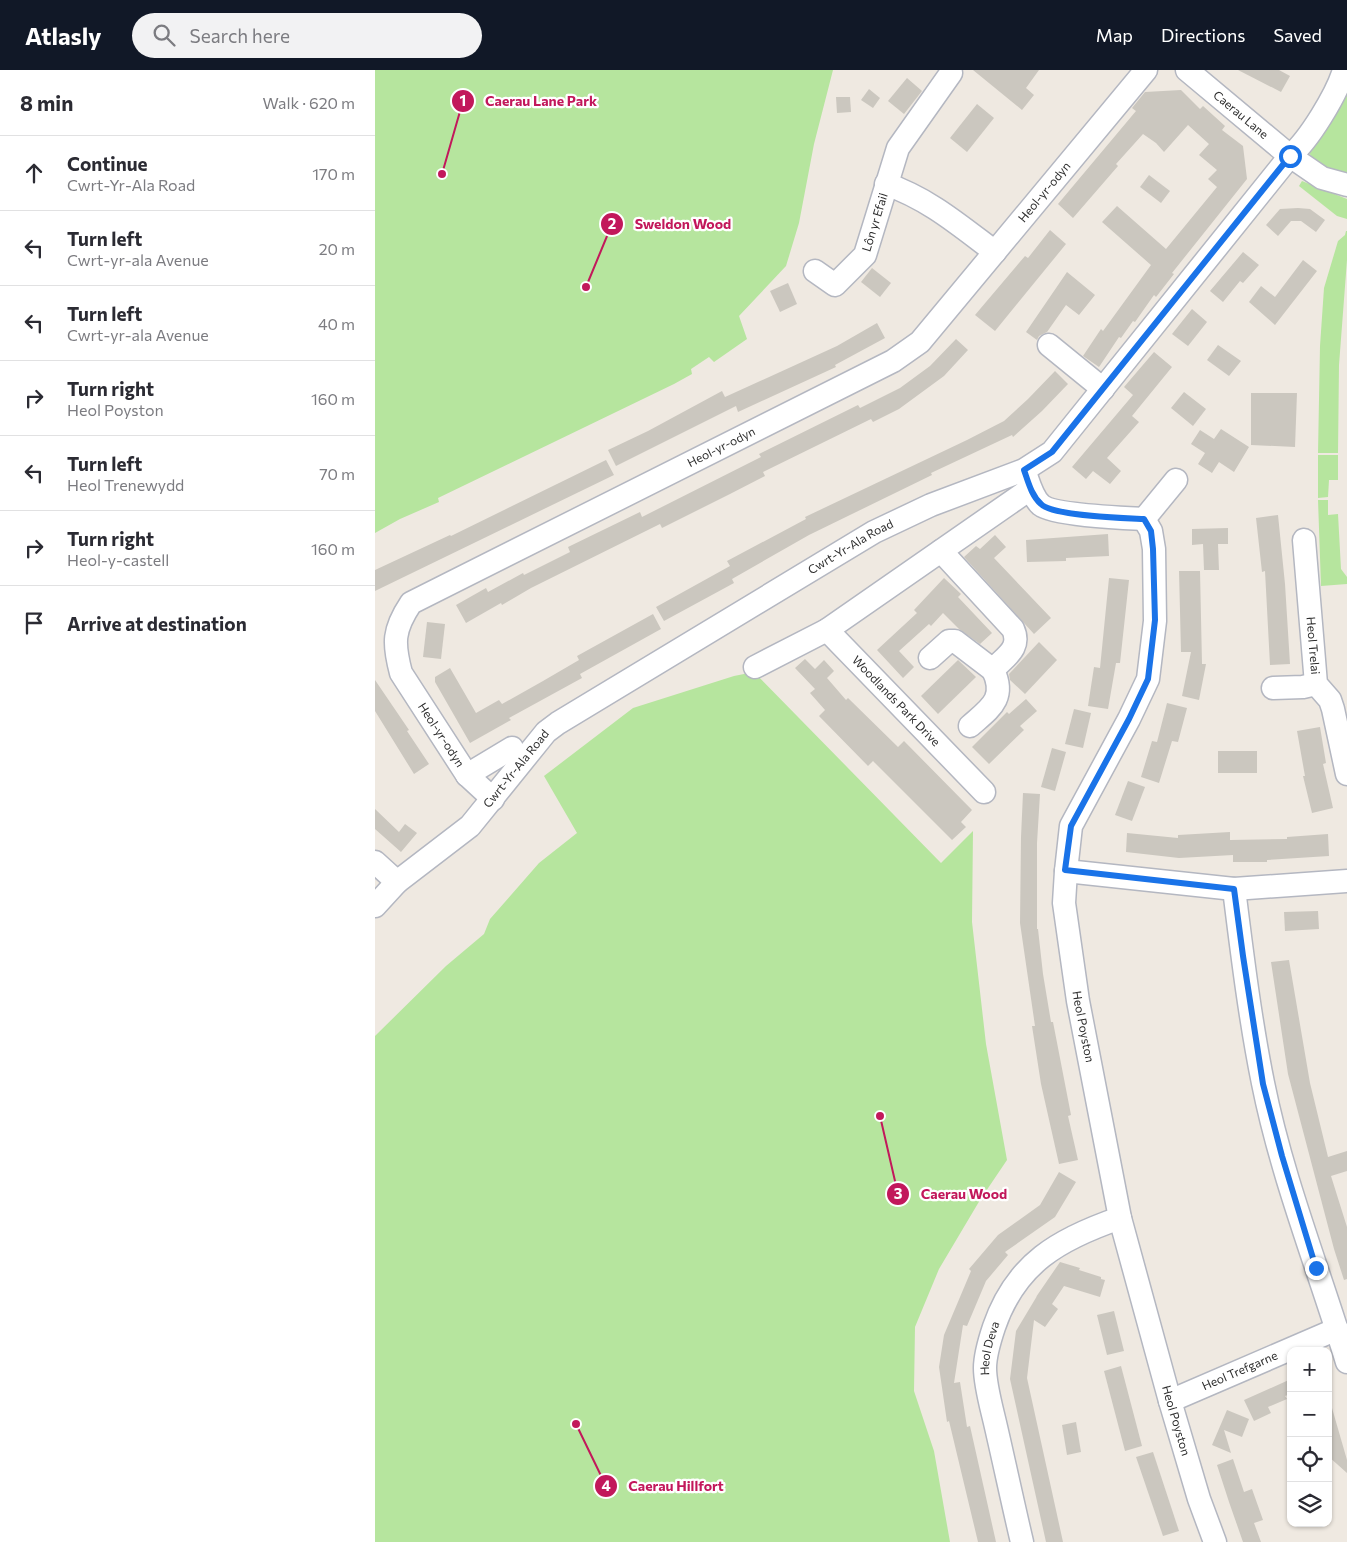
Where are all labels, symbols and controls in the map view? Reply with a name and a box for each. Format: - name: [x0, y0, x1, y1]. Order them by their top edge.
- search box: [132, 13, 482, 58]
- text: Atlasly: [25, 21, 102, 50]
- icon: search: [150, 21, 178, 49]
- text: Search here: [190, 24, 290, 47]
- text: Map: [1096, 24, 1133, 46]
- text: Directions: [1161, 24, 1245, 46]
- text: Saved: [1273, 24, 1322, 46]
- callout: Caerau Lane Park: [450, 86, 607, 115]
- street label: Caerau Lane: [1211, 87, 1272, 141]
- text: 8 min: [20, 90, 73, 115]
- text: 1: [460, 91, 466, 109]
- text: Caerau Lane Park: [485, 92, 597, 109]
- text: Walk · 620 m: [263, 93, 355, 112]
- route start: [1279, 145, 1302, 168]
- text: Continue: [67, 152, 147, 175]
- icon: ahead: [20, 159, 48, 187]
- street label: Heol-yr-odyn: [1015, 159, 1073, 224]
- text: 170 m: [312, 164, 355, 183]
- text: Cwrt-Yr-Ala Road: [67, 175, 195, 194]
- street label: Lôn yr Efail: [858, 191, 890, 253]
- callout: Sweldon Wood: [600, 210, 741, 239]
- text: 2: [608, 214, 616, 232]
- text: Sweldon Wood: [635, 215, 731, 232]
- text: Turn left: [67, 227, 142, 250]
- icon: left: [20, 234, 48, 262]
- text: 20 m: [319, 239, 355, 258]
- text: Cwrt-yr-ala Avenue: [67, 250, 209, 269]
- text: Turn left: [67, 302, 142, 325]
- icon: left: [20, 309, 48, 337]
- text: 40 m: [318, 314, 355, 333]
- text: Cwrt-yr-ala Avenue: [67, 325, 209, 344]
- text: Turn right: [67, 377, 154, 400]
- icon: right: [20, 384, 48, 412]
- text: 160 m: [311, 389, 355, 408]
- text: Heol Poyston: [67, 400, 164, 419]
- street label: Heol-yr-odyn: [685, 423, 757, 469]
- text: Turn left: [67, 452, 142, 475]
- icon: left: [20, 459, 48, 487]
- text: 70 m: [319, 464, 355, 483]
- text: Heol Trenewydd: [67, 475, 184, 494]
- street label: Cwrt-Yr-Ala Road: [805, 516, 895, 576]
- text: Turn right: [67, 527, 154, 550]
- icon: right: [20, 534, 48, 562]
- text: 160 m: [311, 539, 355, 558]
- text: Heol-y-castell: [67, 550, 169, 569]
- icon: arrive: [20, 609, 48, 637]
- text: Arrive at destination: [67, 612, 247, 635]
- street label: Heol Trelai: [1304, 616, 1323, 675]
- street label: Woodlands Park Drive: [850, 652, 943, 748]
- street label: Heol-yr-odyn: [416, 700, 468, 769]
- street label: Cwrt-Yr-Ala Road: [480, 726, 551, 810]
- street label: Heol Poyston: [1071, 990, 1098, 1063]
- callout: Caerau Wood: [885, 1180, 1017, 1209]
- text: 3: [894, 1184, 903, 1202]
- text: Caerau Wood: [921, 1185, 1007, 1202]
- route end: [1305, 1257, 1328, 1280]
- street label: Heol Deva: [977, 1319, 1001, 1376]
- map controls: [1287, 1347, 1332, 1527]
- button: +: [1287, 1347, 1332, 1392]
- street label: Heol Trefgarne: [1199, 1348, 1279, 1392]
- street label: Heol Poyston: [1160, 1383, 1194, 1457]
- button: −: [1287, 1392, 1332, 1437]
- button: locate: [1287, 1437, 1332, 1482]
- callout: Caerau Hillfort: [593, 1471, 734, 1500]
- text: 4: [601, 1476, 611, 1494]
- text: Caerau Hillfort: [628, 1477, 724, 1494]
- button: layers: [1287, 1482, 1332, 1527]

